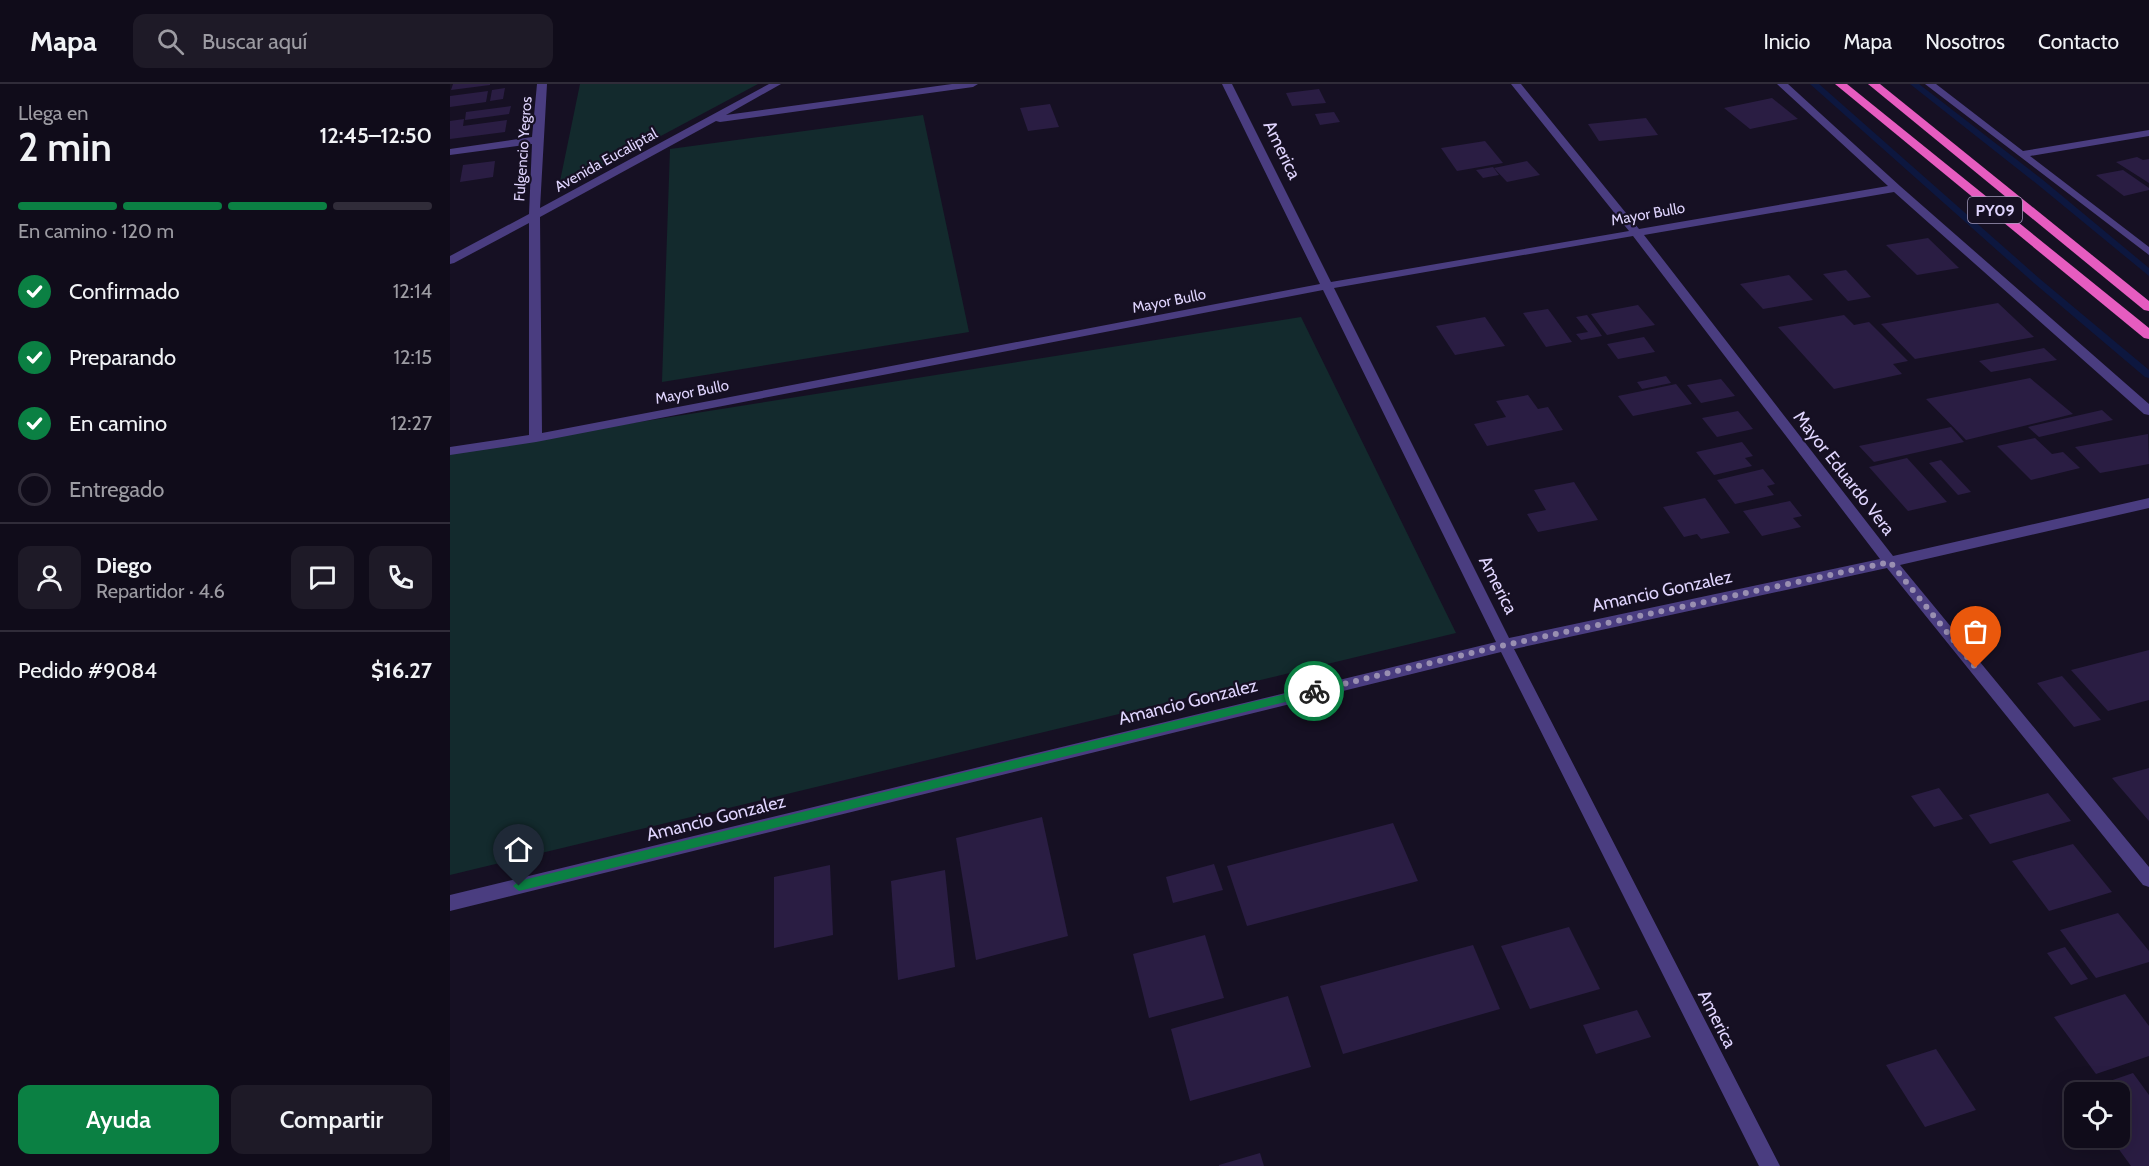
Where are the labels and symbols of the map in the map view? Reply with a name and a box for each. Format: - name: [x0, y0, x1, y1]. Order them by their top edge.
- street label: Fulgencio Yegros: [510, 96, 536, 202]
- street label: America: [1258, 117, 1306, 183]
- street label: Avenida Eucaliptal: [551, 124, 661, 196]
- road number: PY09: [1968, 197, 2022, 223]
- street label: Mayor Bullo: [1610, 199, 1686, 229]
- street label: Mayor Bullo: [1131, 285, 1207, 317]
- street label: Mayor Bullo: [654, 376, 730, 408]
- street label: Mayor Eduardo Vera: [1789, 406, 1900, 540]
- street label: America: [1474, 552, 1522, 618]
- street label: Amancio Gonzalez: [1590, 565, 1734, 617]
- pin: [1950, 606, 2001, 668]
- courier: [1284, 661, 1344, 721]
- street label: Amancio Gonzalez: [1116, 674, 1260, 730]
- street label: Amancio Gonzalez: [644, 790, 788, 846]
- pin: [493, 824, 544, 886]
- street label: America: [1693, 986, 1741, 1052]

